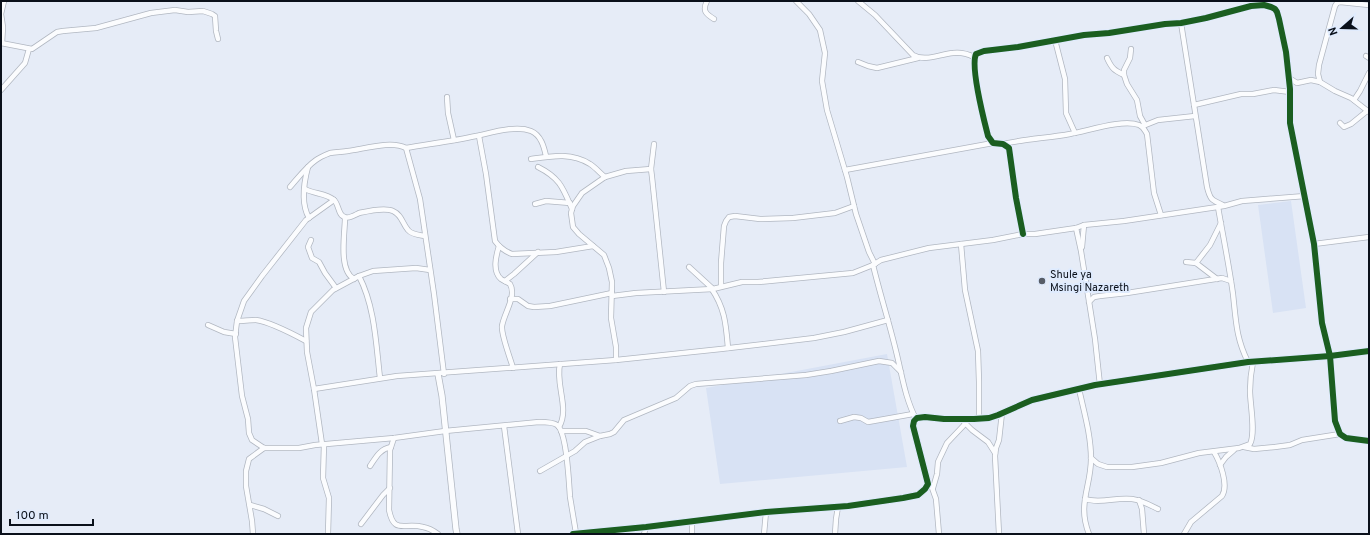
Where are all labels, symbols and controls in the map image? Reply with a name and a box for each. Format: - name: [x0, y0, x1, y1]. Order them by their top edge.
- north arrow: [1322, 8, 1362, 48]
- text: N: [1326, 25, 1341, 37]
- place label: Shule ya Msingi Nazareth: [1050, 268, 1129, 295]
- marker: Shule ya Msingi Nazareth: [1037, 276, 1047, 286]
- scale bar: [10, 501, 93, 527]
- text: 100 m: [16, 508, 49, 524]

